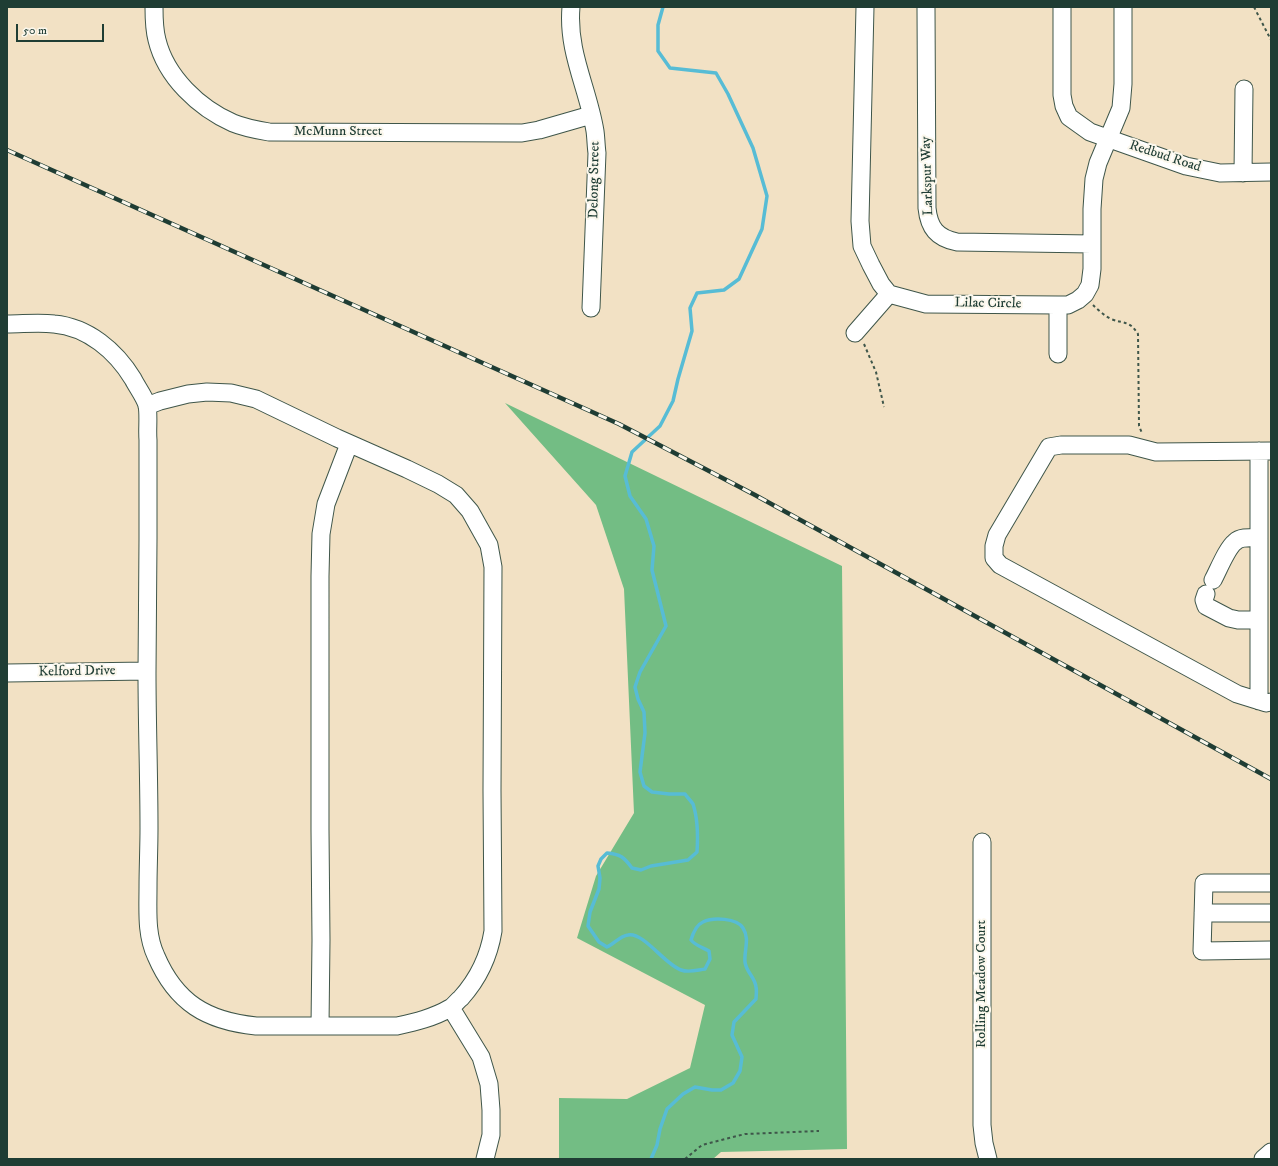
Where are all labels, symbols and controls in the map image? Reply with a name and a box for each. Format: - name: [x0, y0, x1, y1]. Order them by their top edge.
- scale bar: [18, 16, 106, 42]
- text: 50 m: [23, 23, 47, 38]
- street label: McMunn Street: [294, 124, 382, 140]
- street label: Larkspur Way: [918, 136, 938, 216]
- street label: Redbud Road: [1127, 138, 1203, 176]
- street label: Delong Street: [586, 141, 604, 219]
- street label: Lilac Circle: [954, 295, 1022, 313]
- street label: Kelford Drive: [38, 663, 116, 681]
- street label: Rolling Meadow Court: [974, 920, 990, 1048]

